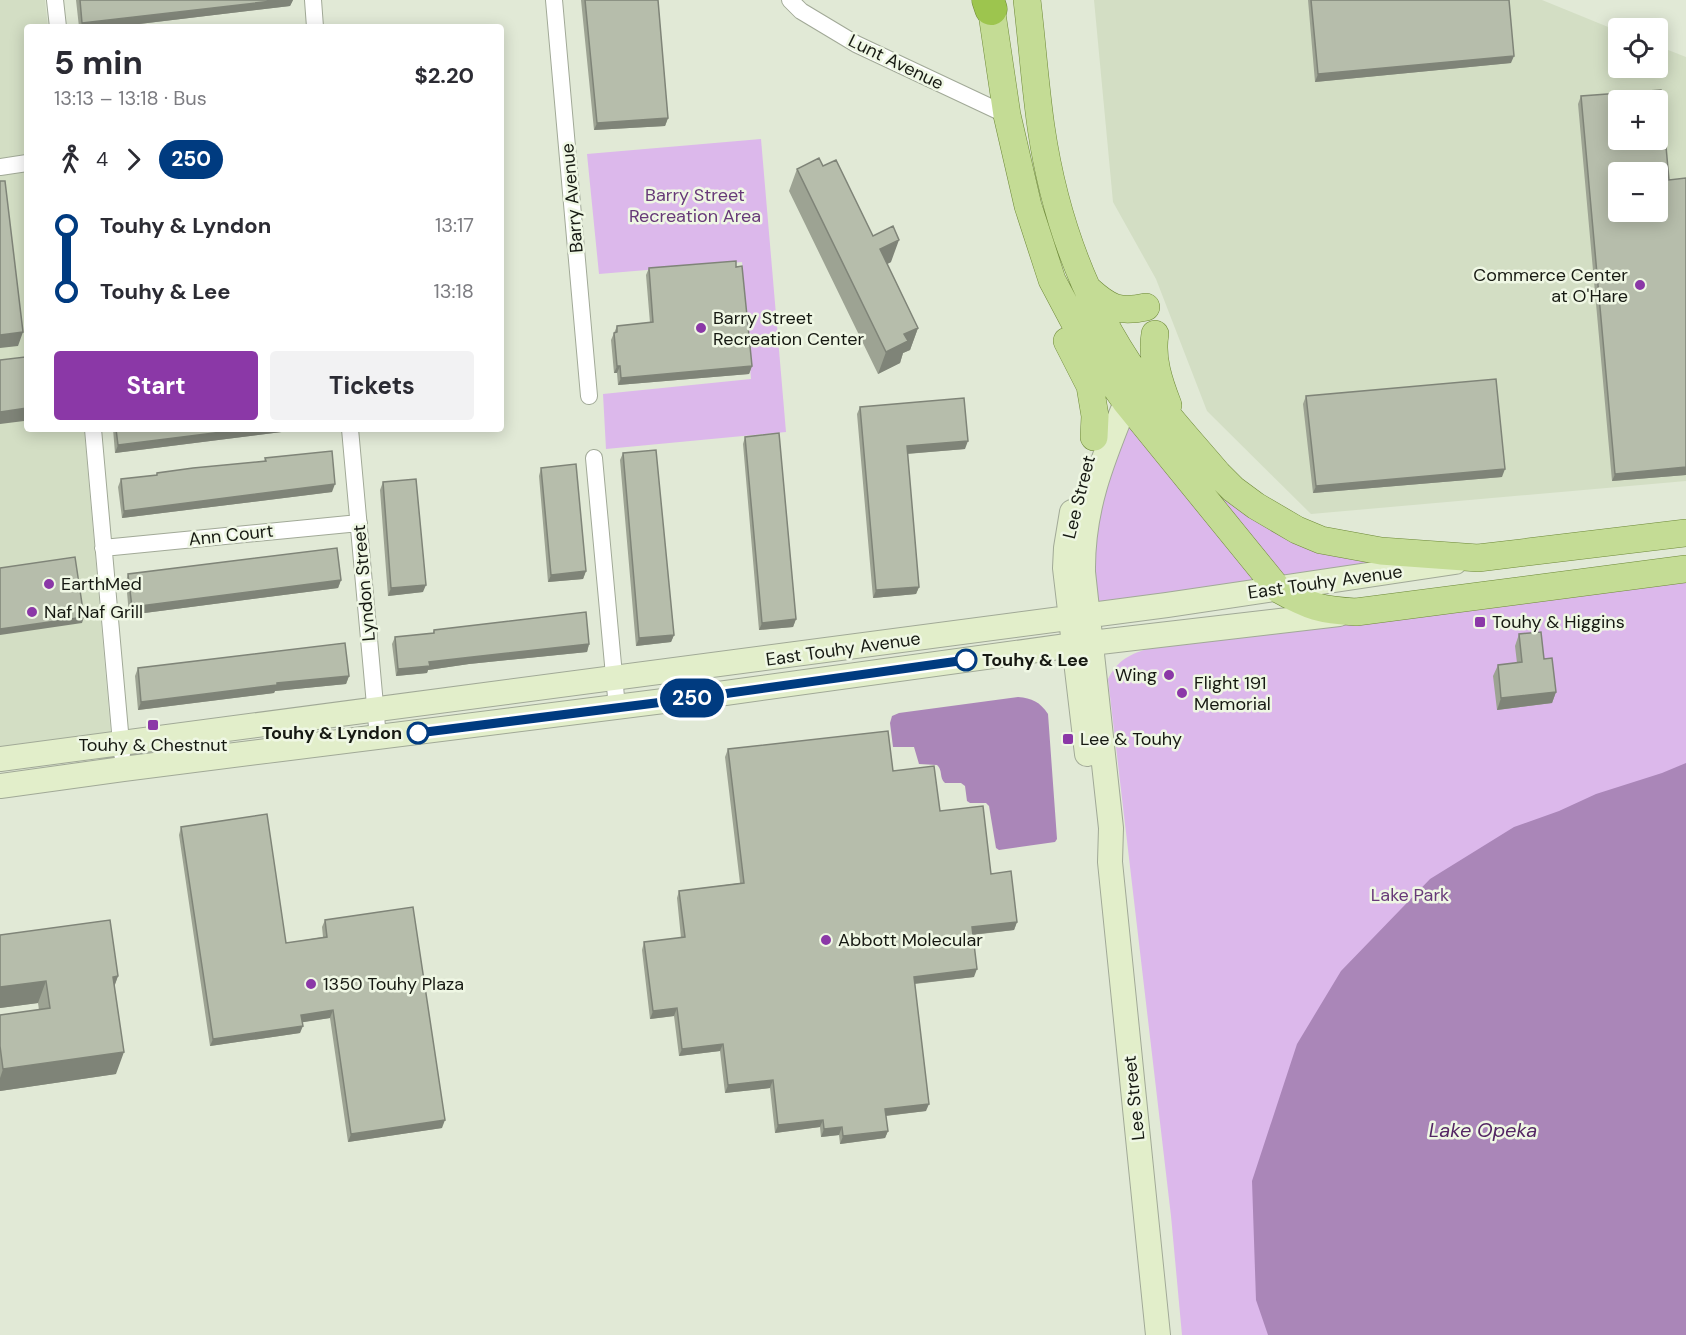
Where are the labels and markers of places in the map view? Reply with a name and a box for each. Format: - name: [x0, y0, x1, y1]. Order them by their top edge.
- place label: Commerce Center at O'Hare: [1473, 263, 1628, 308]
- marker: Commerce Center at O'Hare: [1633, 278, 1647, 292]
- place label: Barry Street Recreation Center: [713, 306, 864, 351]
- marker: Barry Street Recreation Center: [694, 321, 708, 335]
- place label: EarthMed: [61, 572, 142, 596]
- marker: EarthMed: [42, 577, 56, 591]
- place label: Naf Naf Grill: [44, 600, 143, 624]
- marker: Naf Naf Grill: [25, 605, 39, 619]
- place label: Touhy & Higgins: [1492, 610, 1625, 634]
- marker: Touhy & Higgins: [1473, 615, 1487, 629]
- place label: Touhy & Lee: [982, 648, 1089, 672]
- marker: Touhy & Lee: [955, 649, 977, 671]
- place label: Wing: [1115, 663, 1157, 687]
- marker: Wing: [1162, 668, 1176, 682]
- place label: Flight 191 Memorial: [1194, 671, 1271, 716]
- marker: Flight 191 Memorial: [1175, 686, 1189, 700]
- marker: Touhy & Chestnut: [146, 718, 160, 732]
- place label: Touhy & Lyndon: [262, 721, 402, 745]
- marker: Touhy & Lyndon: [407, 722, 429, 744]
- place label: Lee & Touhy: [1080, 727, 1182, 751]
- marker: Lee & Touhy: [1061, 732, 1075, 746]
- place label: Touhy & Chestnut: [78, 733, 228, 757]
- place label: Abbott Molecular: [838, 928, 983, 952]
- marker: Abbott Molecular: [819, 933, 833, 947]
- place label: 1350 Touhy Plaza: [323, 972, 464, 996]
- marker: 1350 Touhy Plaza: [304, 977, 318, 991]

